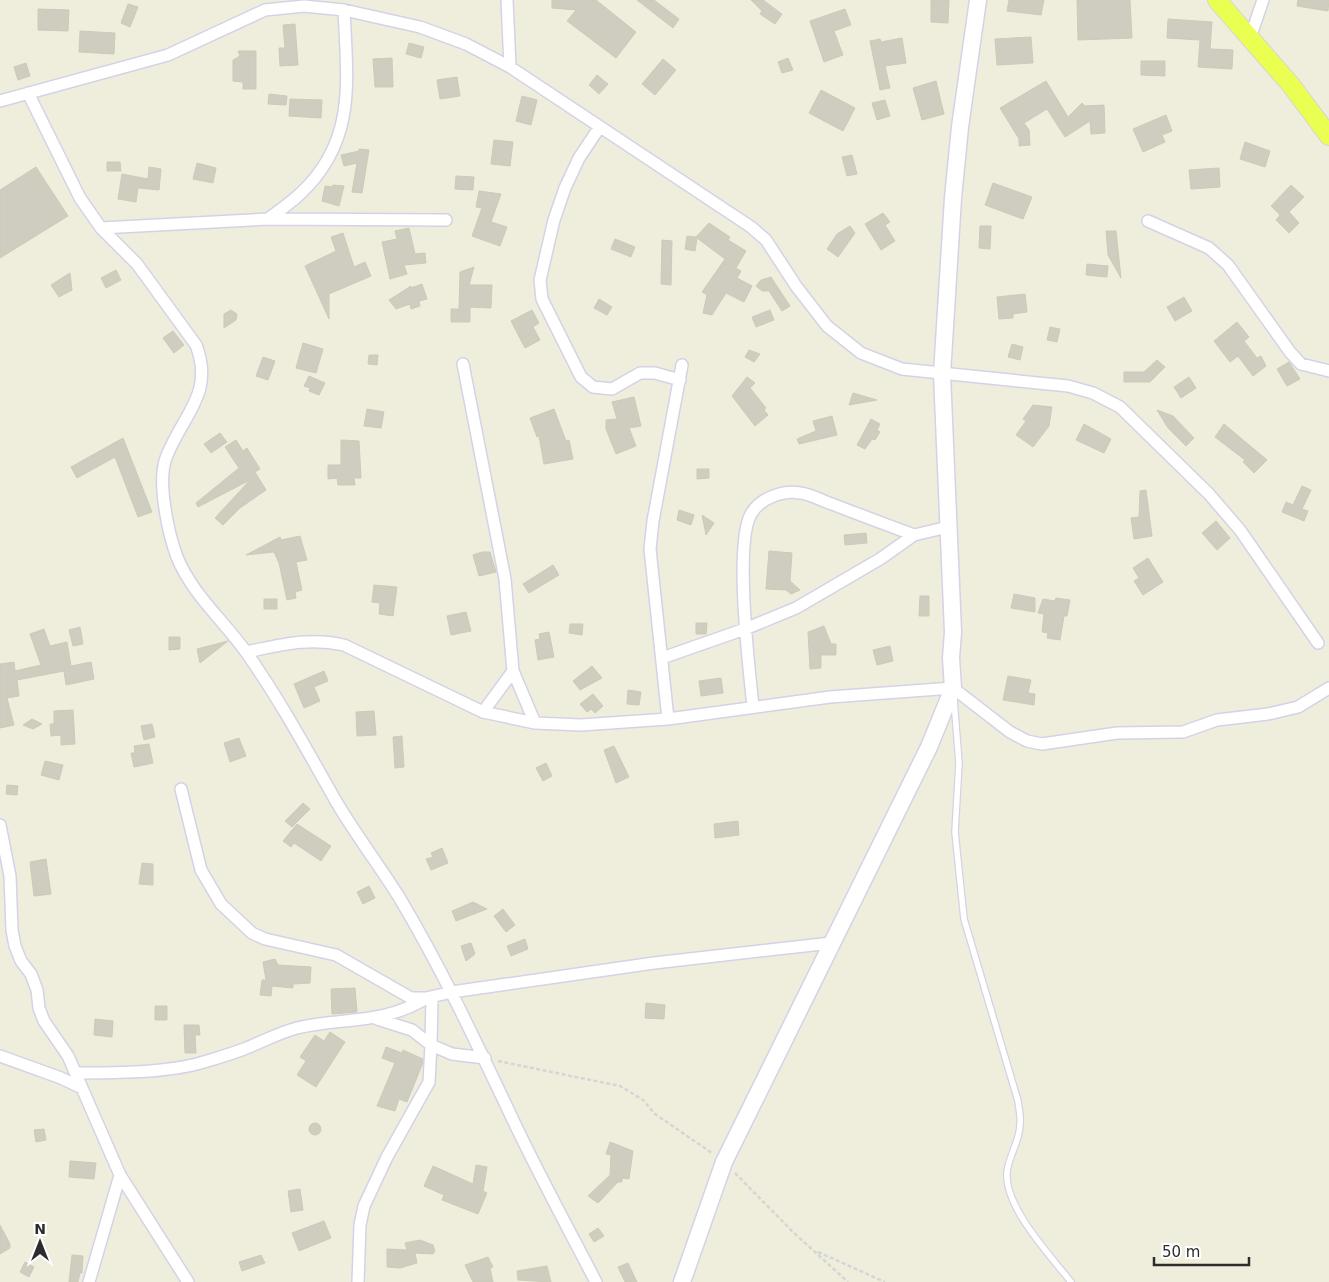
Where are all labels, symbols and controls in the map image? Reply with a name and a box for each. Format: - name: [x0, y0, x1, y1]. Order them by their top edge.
- north arrow: [15, 1217, 65, 1267]
- text: N: [34, 1221, 46, 1237]
- scale bar: [1154, 1234, 1249, 1266]
- text: 50 m: [1162, 1243, 1200, 1261]

